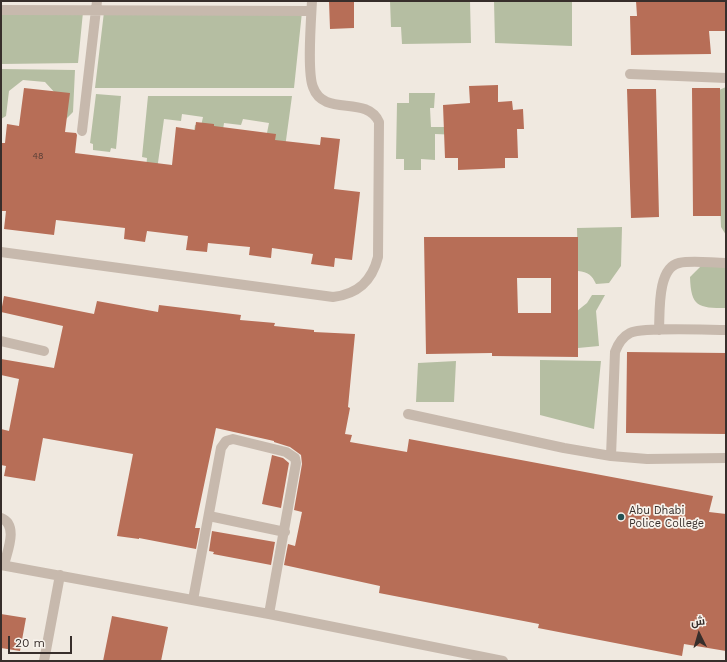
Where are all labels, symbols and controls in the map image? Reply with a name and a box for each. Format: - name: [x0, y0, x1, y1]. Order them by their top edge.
- house number: 48: [32, 151, 44, 161]
- place label: Abu Dhabi Police College: [629, 504, 704, 530]
- marker: Abu Dhabi Police College: [616, 512, 626, 522]
- north arrow: [679, 614, 719, 654]
- text: ش: [690, 614, 706, 629]
- scale bar: [10, 628, 74, 654]
- text: 20 m: [15, 636, 45, 650]

